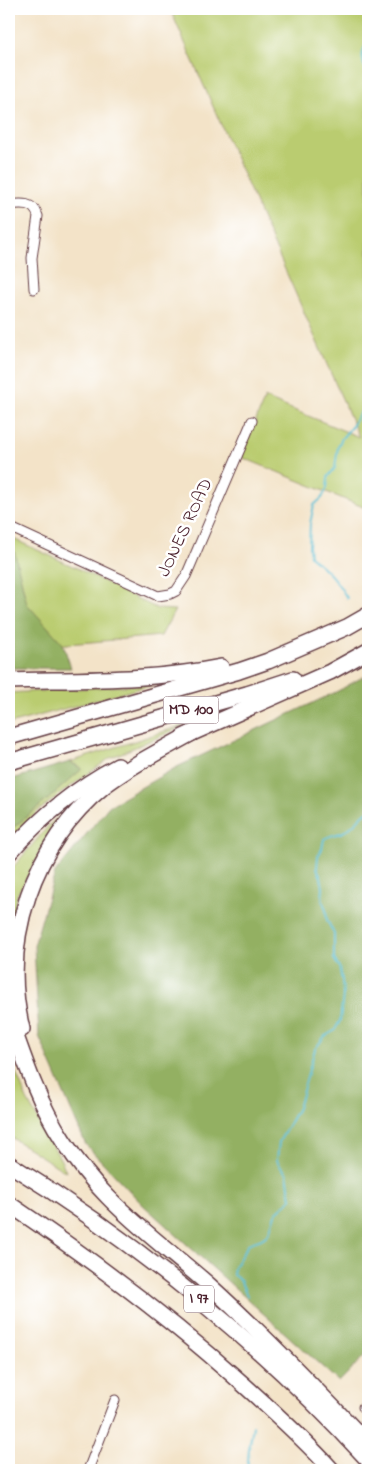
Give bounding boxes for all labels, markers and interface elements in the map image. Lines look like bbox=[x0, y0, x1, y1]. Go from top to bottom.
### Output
street label: JONES ROAD bbox=[152, 474, 220, 582]
road number: MD 100 bbox=[164, 696, 218, 724]
road number: I 97 bbox=[184, 1286, 214, 1312]

